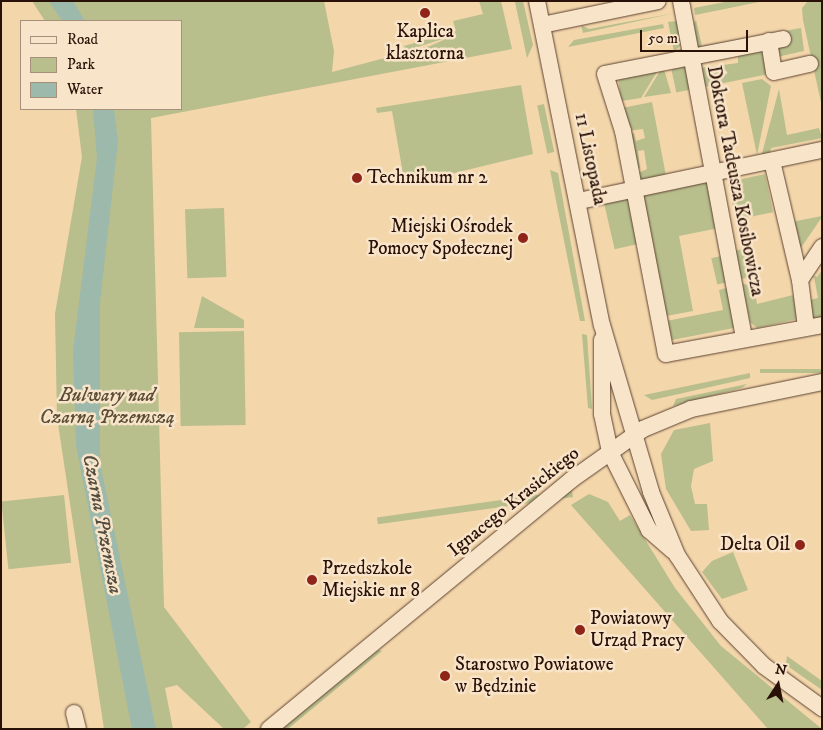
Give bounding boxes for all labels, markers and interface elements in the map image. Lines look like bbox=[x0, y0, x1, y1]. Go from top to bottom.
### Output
marker: Kaplica klasztorna bbox=[419, 7, 431, 19]
legend bbox=[20, 20, 182, 110]
scale bar bbox=[643, 20, 750, 52]
place label: Kaplica klasztorna bbox=[386, 21, 464, 65]
text: 50 m bbox=[648, 29, 678, 48]
text: Road bbox=[67, 30, 98, 49]
text: Park bbox=[67, 55, 95, 74]
street label: Doktora Tadeusza Kosibowicza bbox=[701, 64, 769, 298]
text: Water bbox=[67, 80, 103, 99]
street label: 11 Listopada bbox=[569, 111, 611, 207]
place label: Technikum nr 2 bbox=[367, 167, 488, 189]
marker: Technikum nr 2 bbox=[351, 172, 363, 184]
place label: Miejski Ośrodek Pomocy Społecznej bbox=[367, 216, 513, 260]
marker: Miejski Ośrodek Pomocy Społecznej bbox=[517, 232, 529, 244]
park label: Bulwary nad Czarną Przemszą bbox=[39, 385, 175, 429]
street label: Ignacego Krasickiego bbox=[444, 442, 584, 562]
water label: Czarna Przemsza bbox=[77, 452, 127, 596]
place label: Delta Oil bbox=[720, 534, 790, 556]
marker: Delta Oil bbox=[794, 539, 806, 551]
place label: Przedszkole Miejskie nr 8 bbox=[322, 558, 420, 602]
marker: Przedszkole Miejskie nr 8 bbox=[306, 574, 318, 586]
place label: Powiatowy Urząd Pracy bbox=[590, 608, 684, 652]
marker: Powiatowy Urząd Pracy bbox=[574, 624, 586, 636]
place label: Starostwo Powiatowe w Będzinie bbox=[455, 654, 614, 698]
north arrow bbox=[753, 660, 803, 710]
text: N bbox=[774, 660, 788, 680]
marker: Starostwo Powiatowe w Będzinie bbox=[439, 670, 451, 682]

